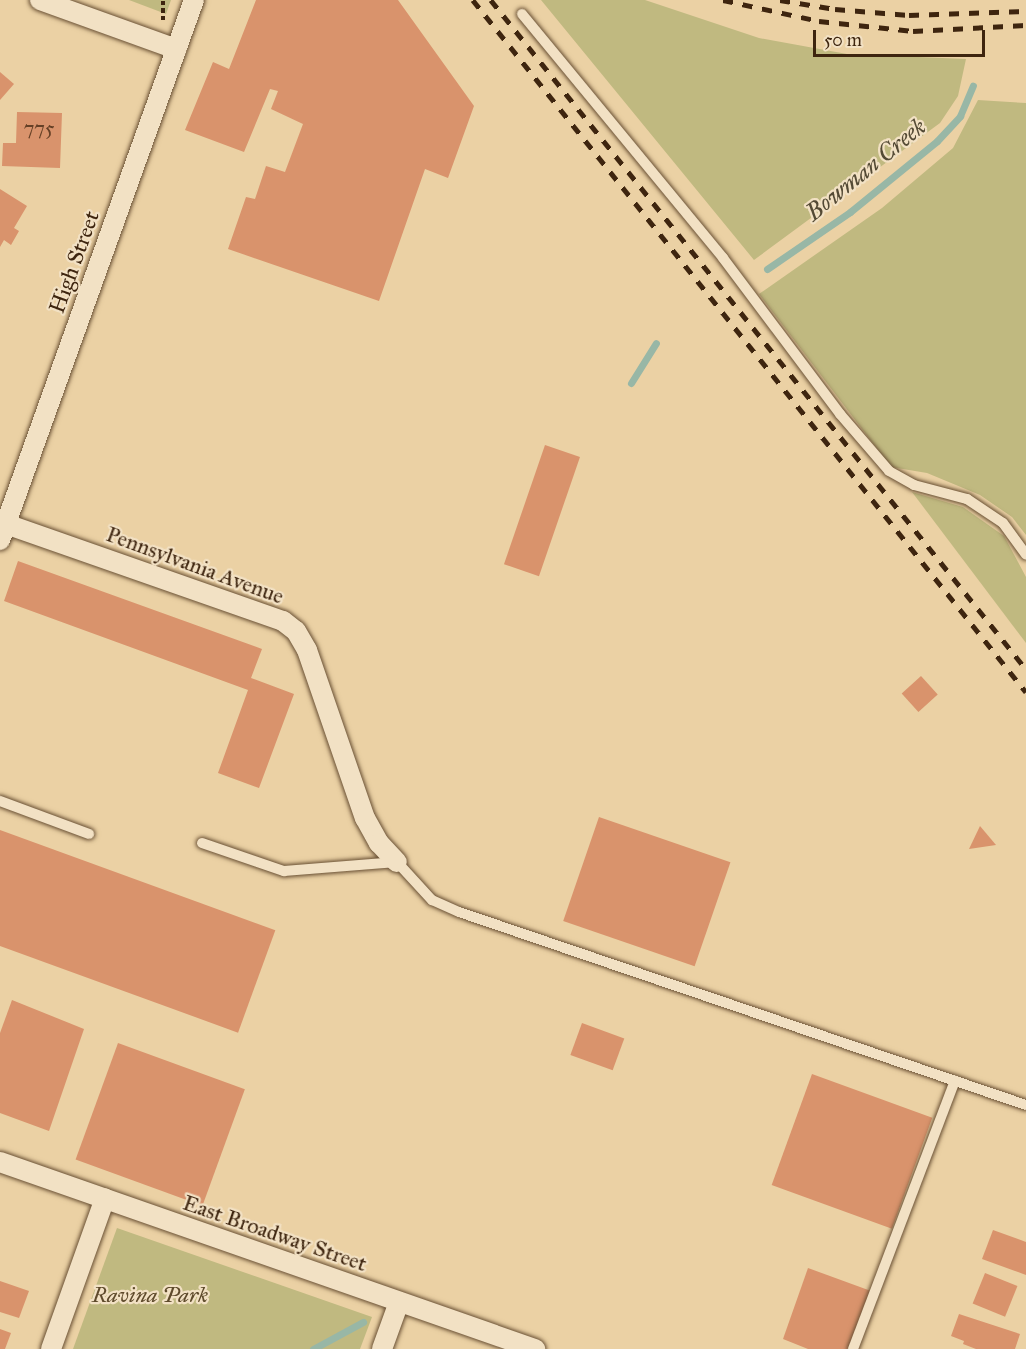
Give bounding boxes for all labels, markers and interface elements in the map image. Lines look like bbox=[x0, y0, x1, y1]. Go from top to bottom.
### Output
scale bar bbox=[816, 18, 988, 56]
text: 50 m bbox=[824, 29, 862, 51]
water label: Bowman Creek bbox=[800, 113, 932, 227]
house number: 775 bbox=[24, 116, 54, 140]
street label: High Street bbox=[43, 207, 105, 317]
street label: Pennsylvania Avenue bbox=[103, 521, 287, 609]
street label: East Broadway Street bbox=[180, 1189, 370, 1277]
park label: Ravina Park bbox=[92, 1282, 208, 1308]

